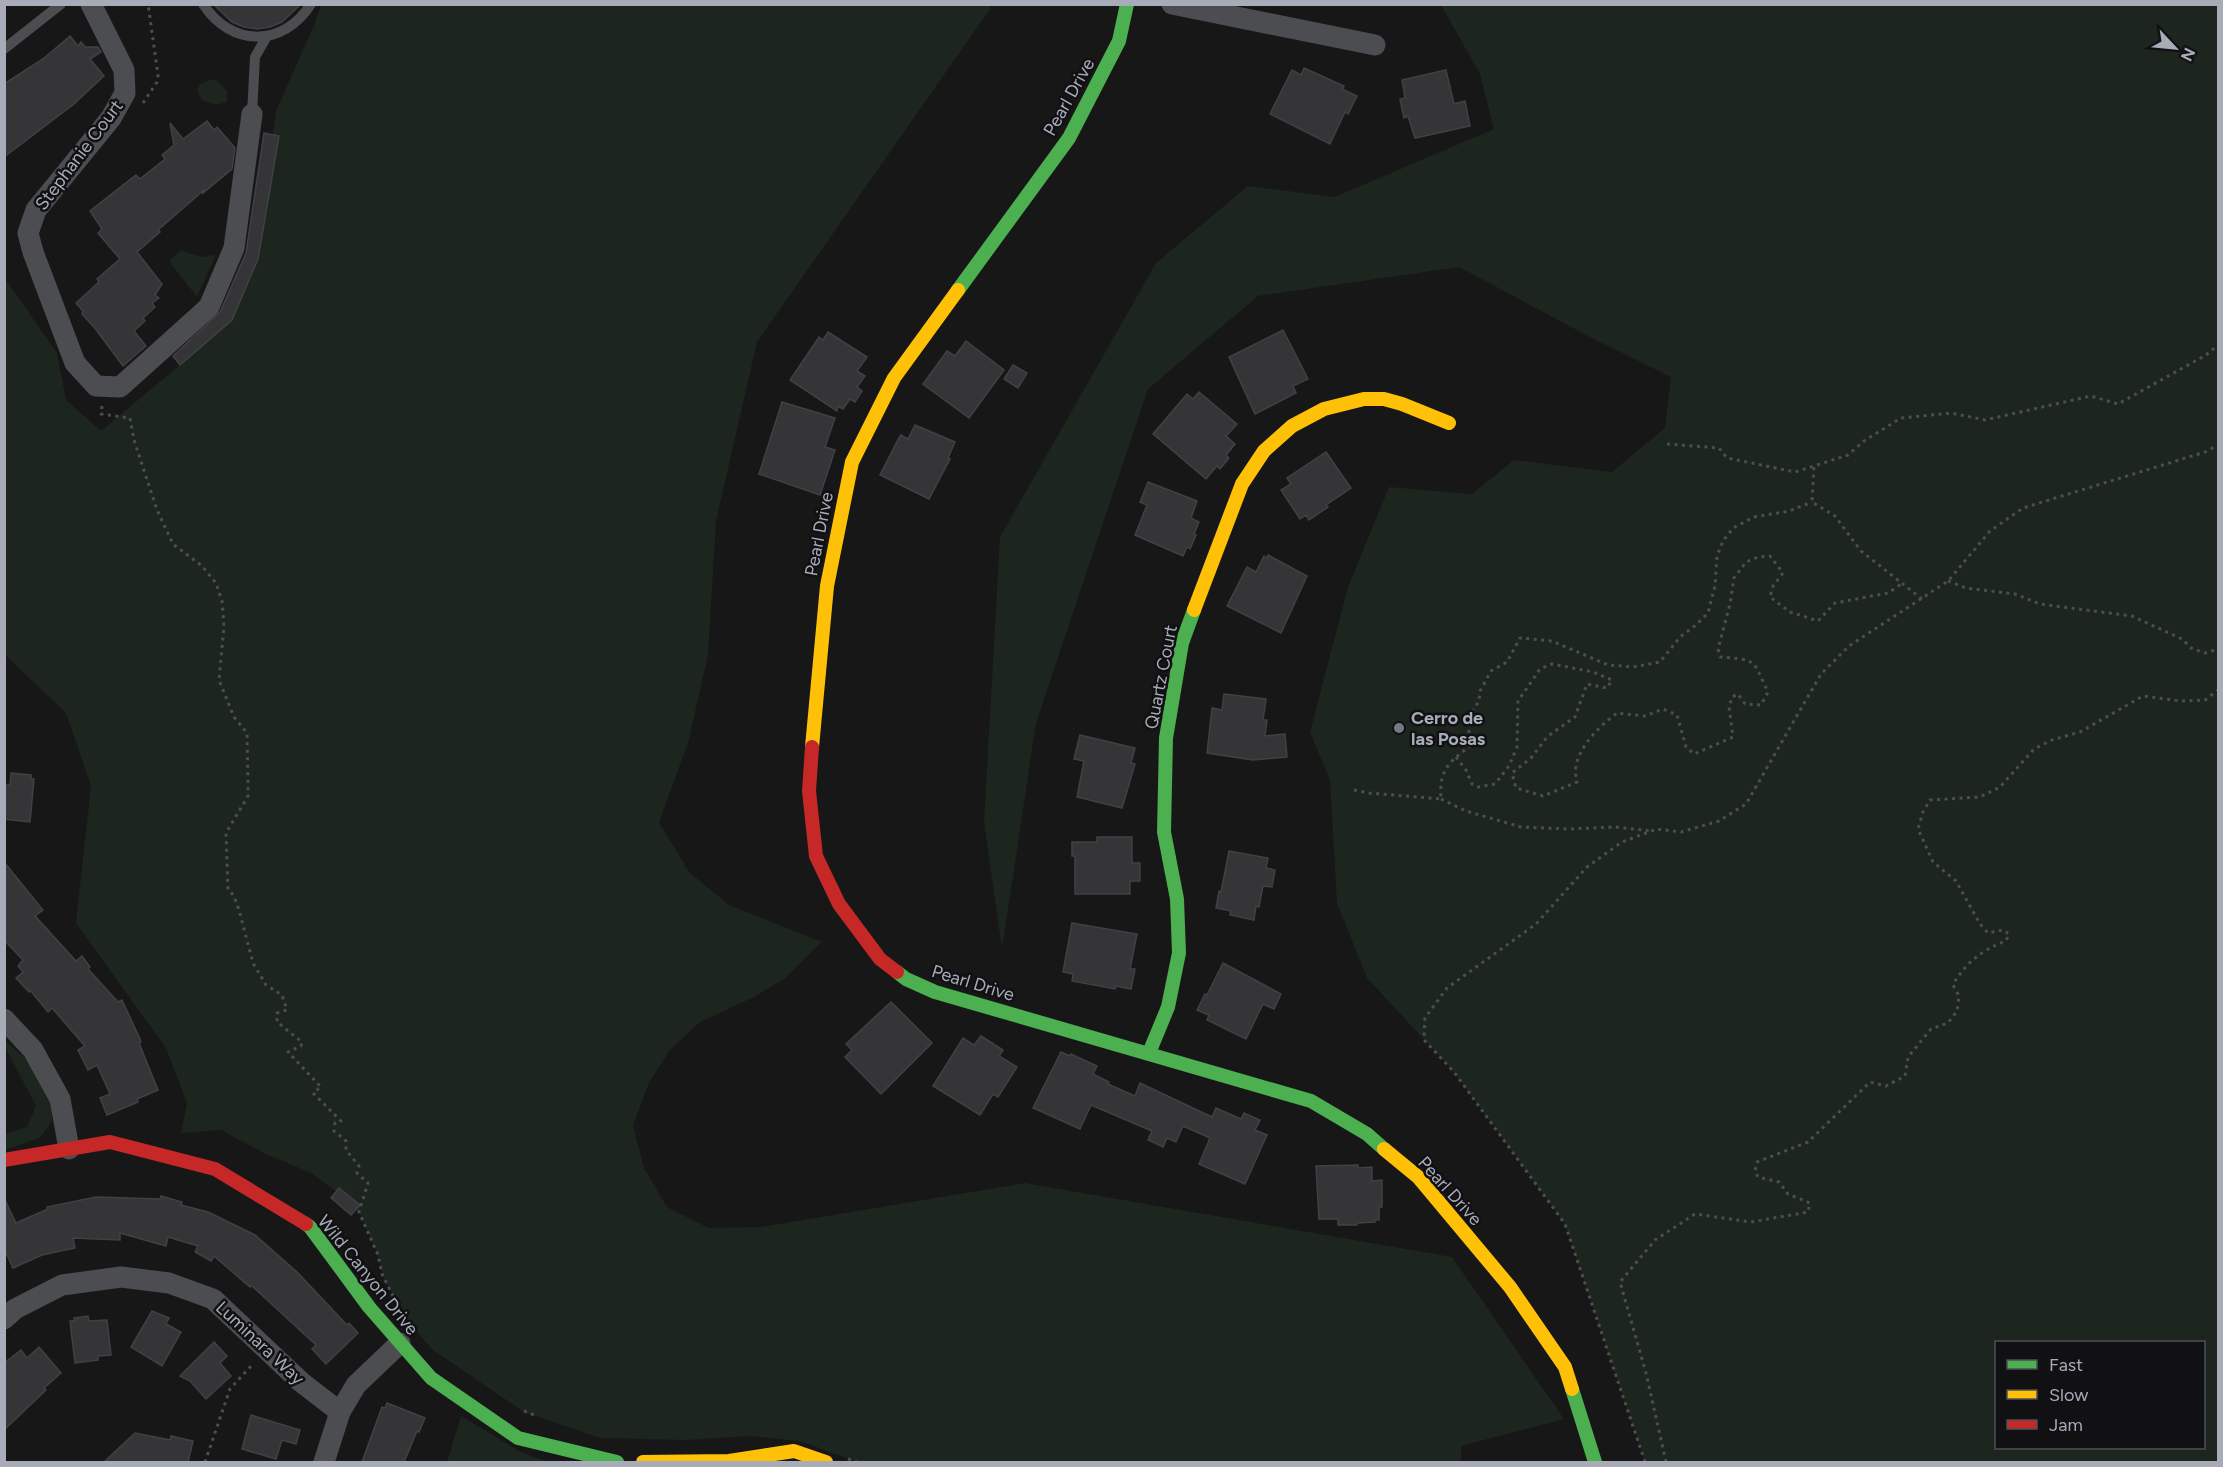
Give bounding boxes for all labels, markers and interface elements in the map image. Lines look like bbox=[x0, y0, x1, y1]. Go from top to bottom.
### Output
north arrow bbox=[2145, 18, 2205, 78]
text: N bbox=[2177, 45, 2199, 64]
street label: Pearl Drive bbox=[1039, 54, 1099, 140]
street label: Stephanie Court bbox=[30, 95, 128, 214]
street label: Pearl Drive bbox=[800, 490, 838, 578]
street label: Quartz Court bbox=[1140, 623, 1182, 731]
place label: Cerro de las Posas bbox=[1411, 707, 1486, 750]
marker: Cerro de las Posas bbox=[1392, 721, 1406, 735]
street label: Pearl Drive bbox=[929, 960, 1017, 1006]
street label: Pearl Drive bbox=[1413, 1152, 1487, 1230]
street label: Wild Canyon Drive bbox=[313, 1210, 423, 1340]
street label: Luminara Way bbox=[211, 1296, 309, 1390]
legend bbox=[1995, 1341, 2205, 1449]
text: Fast bbox=[2049, 1354, 2083, 1376]
text: Slow bbox=[2049, 1384, 2088, 1406]
text: Jam bbox=[2049, 1414, 2083, 1436]

